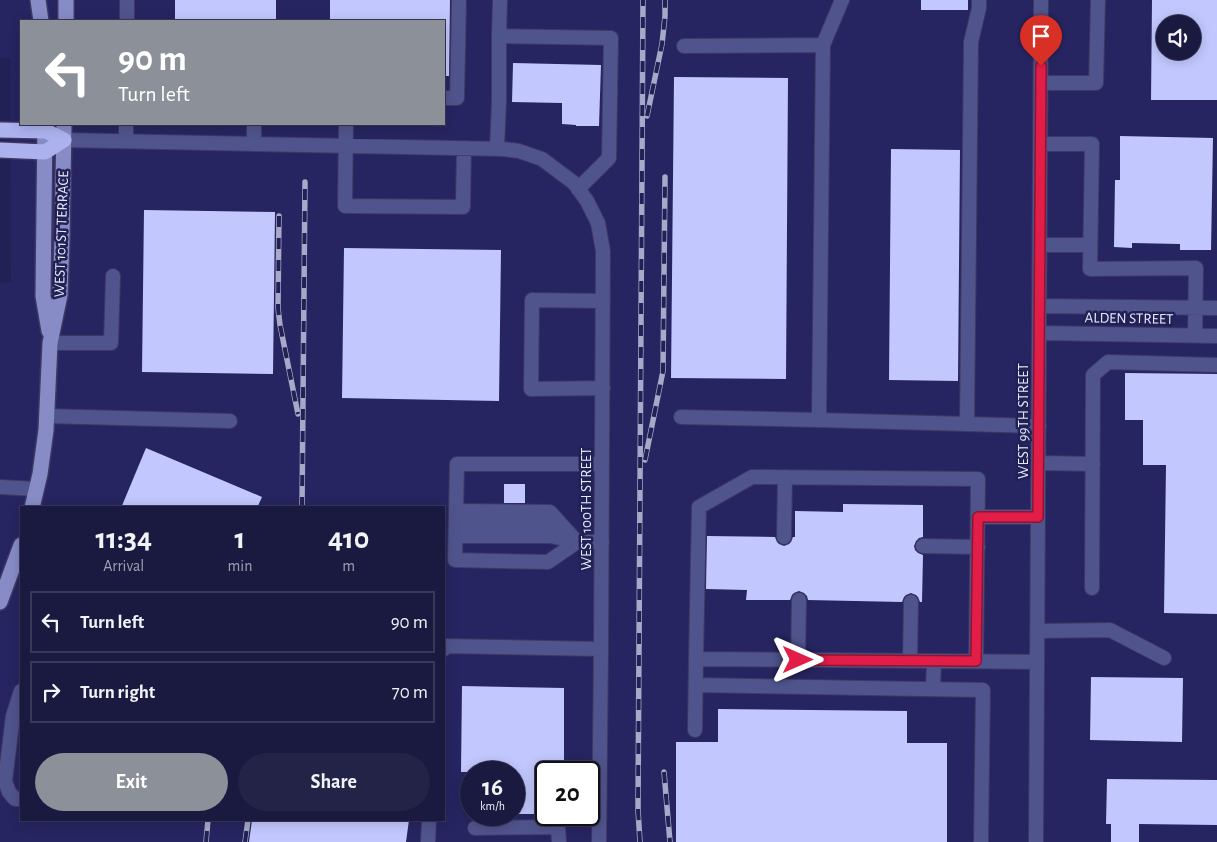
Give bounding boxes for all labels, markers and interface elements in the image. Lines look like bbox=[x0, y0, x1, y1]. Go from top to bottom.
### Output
pin bbox=[1020, 15, 1062, 66]
map controls bbox=[1156, 15, 1201, 60]
button: sound bbox=[1156, 15, 1201, 60]
icon: arrive bbox=[1027, 22, 1055, 50]
icon: left bbox=[35, 40, 100, 105]
text: 90 m bbox=[118, 42, 187, 77]
text: Turn left bbox=[118, 83, 190, 105]
street label: WEST 101ST TERRACE bbox=[52, 170, 71, 298]
street label: ALDEN STREET bbox=[1084, 310, 1174, 327]
street label: WEST 99TH STREET bbox=[1016, 362, 1031, 479]
street label: WEST 100TH STREET bbox=[579, 447, 594, 570]
text: 11:34 bbox=[96, 524, 152, 554]
text: 1 bbox=[235, 524, 245, 554]
text: 410 bbox=[328, 524, 369, 554]
text: Arrival bbox=[103, 558, 144, 574]
text: min bbox=[228, 558, 252, 574]
text: m bbox=[342, 558, 355, 574]
icon: left bbox=[37, 608, 65, 636]
text: Turn left bbox=[80, 613, 144, 632]
text: 90 m bbox=[391, 613, 428, 632]
position arrow bbox=[771, 633, 823, 685]
icon: right bbox=[37, 678, 65, 706]
text: Turn right bbox=[80, 683, 155, 702]
text: 70 m bbox=[392, 683, 428, 702]
button: Exit bbox=[35, 753, 228, 811]
button: Share bbox=[238, 753, 430, 811]
speed limit sign: 20 bbox=[535, 761, 600, 826]
text: 16 bbox=[482, 775, 503, 800]
text: km/h bbox=[480, 800, 505, 812]

